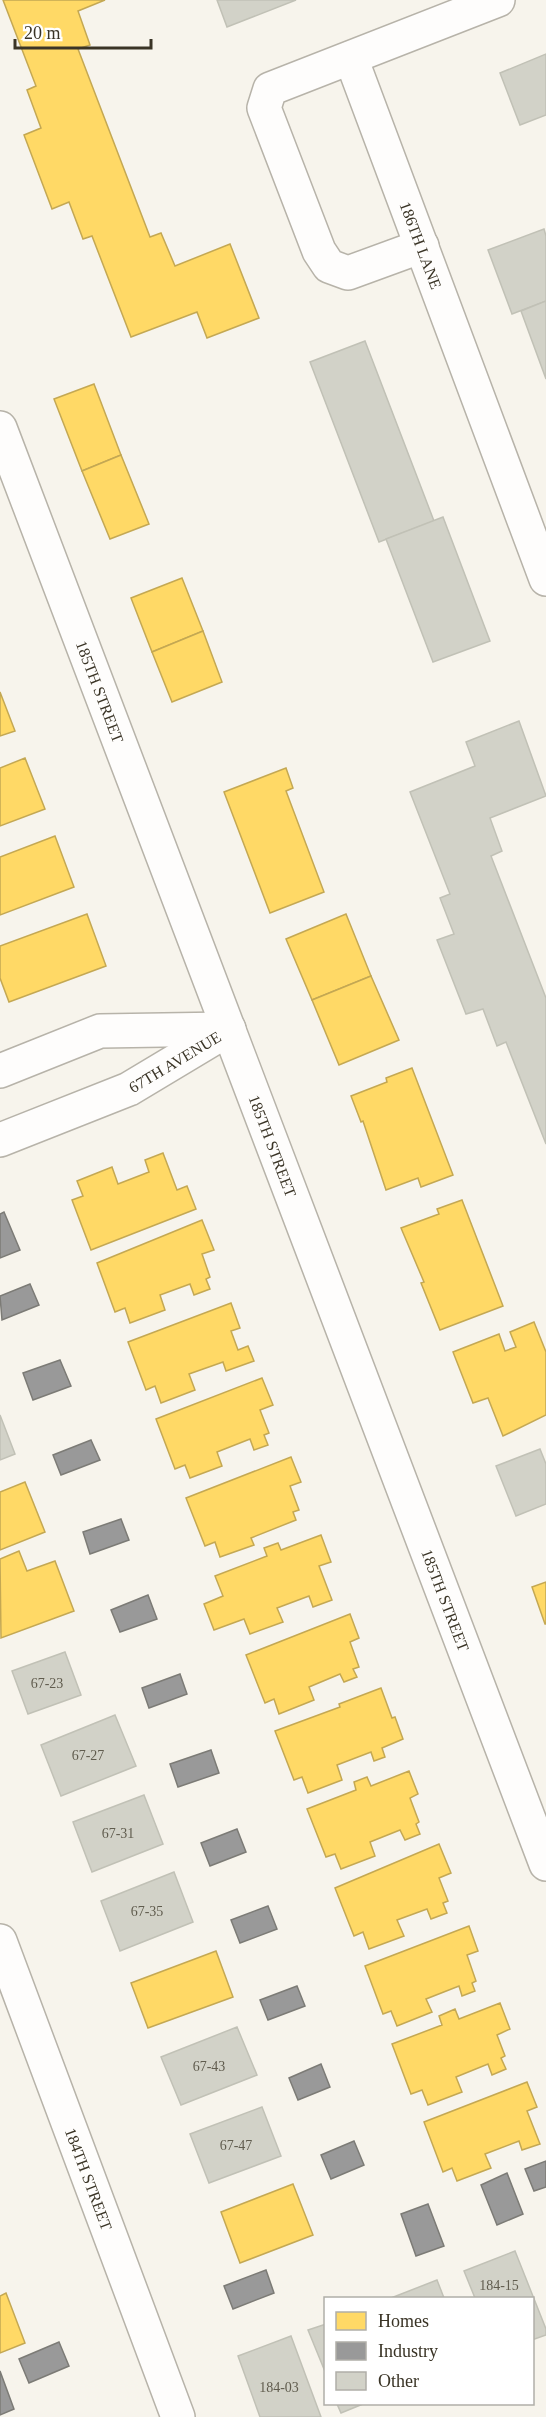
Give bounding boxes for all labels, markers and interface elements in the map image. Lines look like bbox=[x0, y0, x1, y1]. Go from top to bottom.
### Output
scale bar bbox=[15, 12, 152, 50]
text: 20 m bbox=[24, 23, 61, 43]
street label: 186TH LANE bbox=[397, 199, 445, 292]
street label: 185TH STREET bbox=[73, 638, 127, 745]
street label: 67TH AVENUE bbox=[126, 1028, 224, 1096]
street label: 185TH STREET bbox=[245, 1093, 300, 1200]
street label: 185TH STREET bbox=[418, 1547, 472, 1654]
house number: 67-23 bbox=[31, 1676, 63, 1691]
house number: 67-27 bbox=[72, 1748, 104, 1763]
house number: 67-31 bbox=[102, 1826, 134, 1841]
house number: 67-35 bbox=[131, 1904, 163, 1919]
house number: 67-43 bbox=[193, 2059, 225, 2074]
street label: 184TH STREET bbox=[62, 2126, 115, 2233]
house number: 67-47 bbox=[220, 2138, 252, 2153]
house number: 184-15 bbox=[479, 2278, 519, 2293]
legend bbox=[324, 2297, 534, 2405]
text: Homes bbox=[378, 2311, 429, 2331]
text: Industry bbox=[378, 2341, 438, 2361]
text: Other bbox=[378, 2371, 419, 2391]
house number: 184-03 bbox=[259, 2380, 299, 2395]

